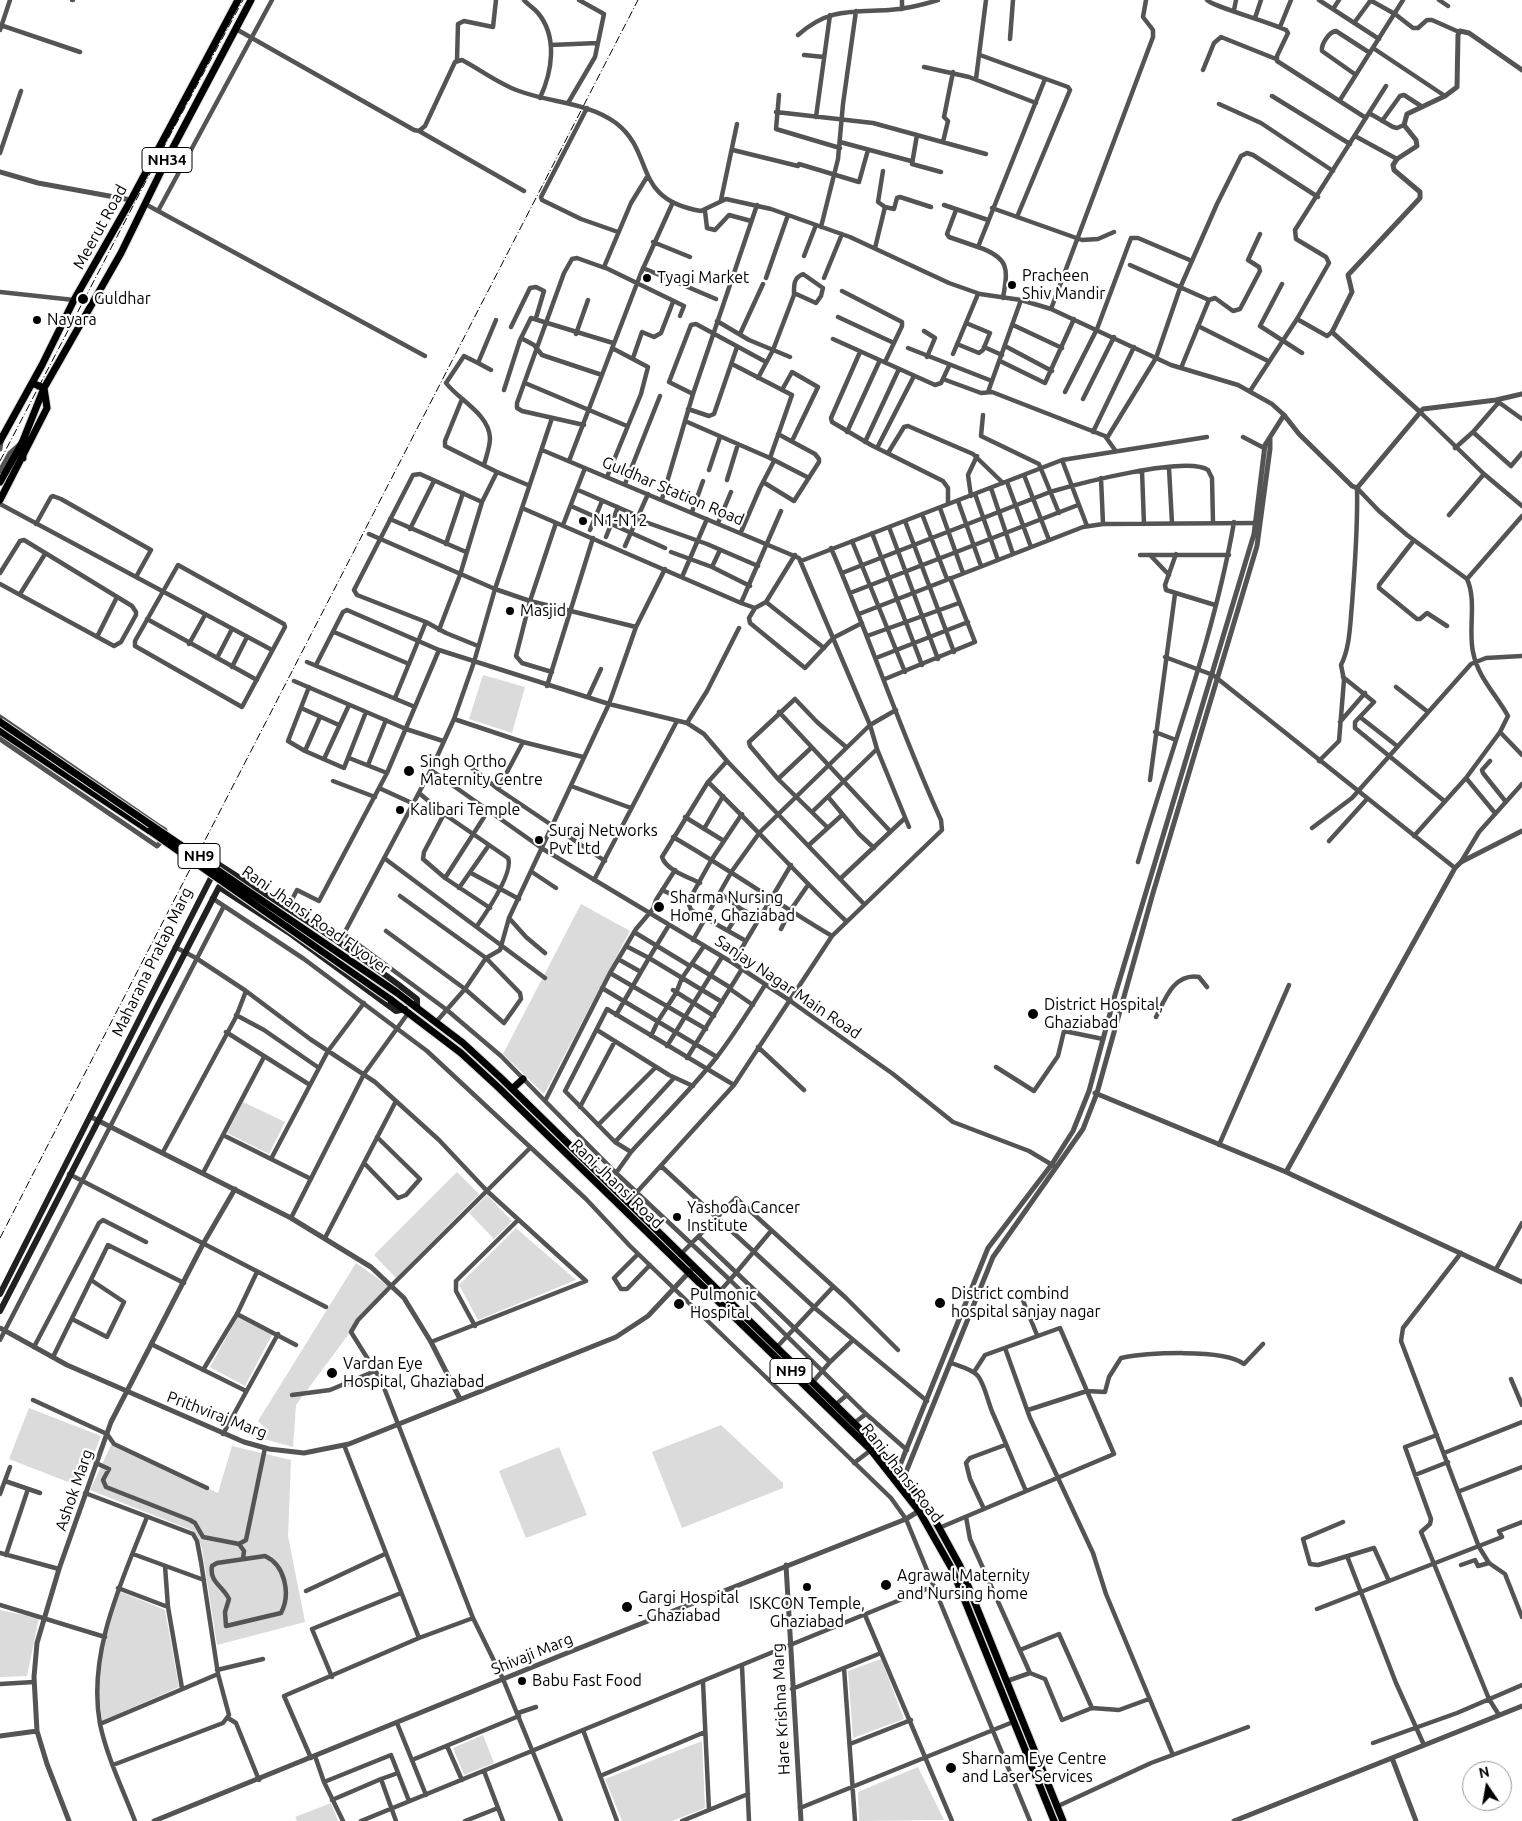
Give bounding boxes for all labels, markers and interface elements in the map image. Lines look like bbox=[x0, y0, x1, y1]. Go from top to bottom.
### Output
road number: NH34 bbox=[142, 148, 192, 172]
street label: Meerut Road bbox=[69, 181, 131, 273]
place label: Pracheen Shiv Mandir bbox=[1022, 266, 1105, 304]
place label: Tyagi Market bbox=[657, 268, 749, 288]
marker: Tyagi Market bbox=[641, 272, 653, 284]
marker: Pracheen Shiv Mandir bbox=[1006, 279, 1018, 291]
place label: Guldhar bbox=[94, 289, 151, 309]
marker: Guldhar bbox=[76, 292, 90, 306]
place label: Nayara bbox=[47, 310, 97, 330]
marker: Nayara bbox=[31, 314, 43, 326]
street label: Guldhar Station Road bbox=[599, 452, 747, 530]
place label: N1-N12 bbox=[593, 511, 648, 531]
marker: N1-N12 bbox=[577, 515, 589, 527]
place label: Masjid bbox=[520, 601, 566, 621]
marker: Masjid bbox=[504, 605, 516, 617]
place label: Singh Ortho Maternity Centre bbox=[420, 752, 543, 790]
marker: Singh Ortho Maternity Centre bbox=[402, 764, 416, 778]
place label: Kalibari Temple bbox=[410, 800, 520, 820]
marker: Kalibari Temple bbox=[394, 804, 406, 816]
place label: Suraj Networks Pvt Ltd bbox=[549, 821, 658, 859]
marker: Suraj Networks Pvt Ltd bbox=[533, 834, 545, 846]
road number: NH9 bbox=[178, 844, 220, 868]
street label: Rani Jhansi Road Flyover bbox=[238, 862, 394, 978]
street label: Maharana Pratap Marg bbox=[108, 884, 196, 1040]
place label: Sharma Nursing Home, Ghaziabad bbox=[670, 888, 795, 926]
marker: Sharma Nursing Home, Ghaziabad bbox=[652, 900, 666, 914]
street label: Sanjay Nagar Main Road bbox=[711, 931, 865, 1043]
place label: District Hospital, Ghaziabad bbox=[1044, 995, 1163, 1033]
marker: District Hospital, Ghaziabad bbox=[1026, 1007, 1040, 1021]
street label: Rani Jhansi Road bbox=[567, 1135, 667, 1233]
place label: Yashoda Cancer Institute bbox=[687, 1198, 800, 1236]
marker: Yashoda Cancer Institute bbox=[671, 1211, 683, 1223]
place label: District combind hospital sanjay nagar bbox=[951, 1284, 1101, 1322]
place label: Pulmonic Hospital bbox=[690, 1285, 757, 1323]
marker: District combind hospital sanjay nagar bbox=[933, 1296, 947, 1310]
marker: Pulmonic Hospital bbox=[672, 1297, 686, 1311]
place label: Vardan Eye Hospital, Ghaziabad bbox=[343, 1354, 484, 1392]
road number: NH9 bbox=[770, 1358, 812, 1384]
marker: Vardan Eye Hospital, Ghaziabad bbox=[325, 1366, 339, 1380]
street label: Prithviraj Marg bbox=[164, 1387, 270, 1443]
street label: Rani Jhansi Road bbox=[857, 1420, 947, 1526]
street label: Ashok Marg bbox=[51, 1447, 97, 1533]
place label: Agrawal Maternity and Nursing home bbox=[897, 1566, 1030, 1604]
marker: Agrawal Maternity and Nursing home bbox=[879, 1578, 893, 1592]
marker: ISKCON Temple, Ghaziabad bbox=[801, 1581, 813, 1593]
place label: Gargi Hospital - Ghaziabad bbox=[638, 1588, 739, 1626]
place label: ISKCON Temple, Ghaziabad bbox=[749, 1594, 865, 1632]
marker: Gargi Hospital - Ghaziabad bbox=[620, 1600, 634, 1614]
street label: Shivaji Marg bbox=[488, 1629, 576, 1679]
street label: Hare Krishna Marg bbox=[768, 1643, 794, 1775]
place label: Babu Fast Food bbox=[532, 1671, 642, 1691]
marker: Babu Fast Food bbox=[516, 1675, 528, 1687]
place label: Sharnam Eye Centre and Laser Services bbox=[962, 1749, 1107, 1787]
marker: Sharnam Eye Centre and Laser Services bbox=[944, 1761, 958, 1775]
north arrow bbox=[1462, 1761, 1512, 1811]
text: N bbox=[1477, 1763, 1491, 1781]

